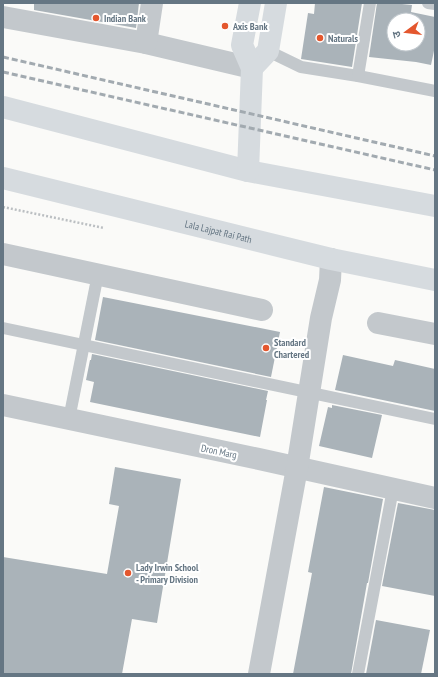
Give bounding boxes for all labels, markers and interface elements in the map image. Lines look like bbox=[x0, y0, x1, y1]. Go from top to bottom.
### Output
place label: Indian Bank bbox=[104, 12, 147, 25]
north arrow bbox=[386, 12, 426, 52]
marker: Indian Bank bbox=[91, 13, 101, 23]
place label: Axis Bank bbox=[232, 20, 268, 33]
marker: Axis Bank bbox=[220, 21, 230, 31]
text: उ bbox=[389, 29, 404, 40]
place label: Naturals bbox=[328, 32, 358, 45]
marker: Naturals bbox=[315, 33, 325, 43]
street label: Lala Lajpat Rai Path bbox=[184, 217, 253, 246]
place label: Standard Chartered bbox=[274, 336, 310, 361]
marker: Standard Chartered bbox=[261, 343, 271, 353]
street label: Dron Marg bbox=[200, 441, 238, 462]
place label: Lady Irwin School - Primary Division bbox=[136, 561, 199, 586]
marker: Lady Irwin School - Primary Division bbox=[123, 568, 133, 578]

